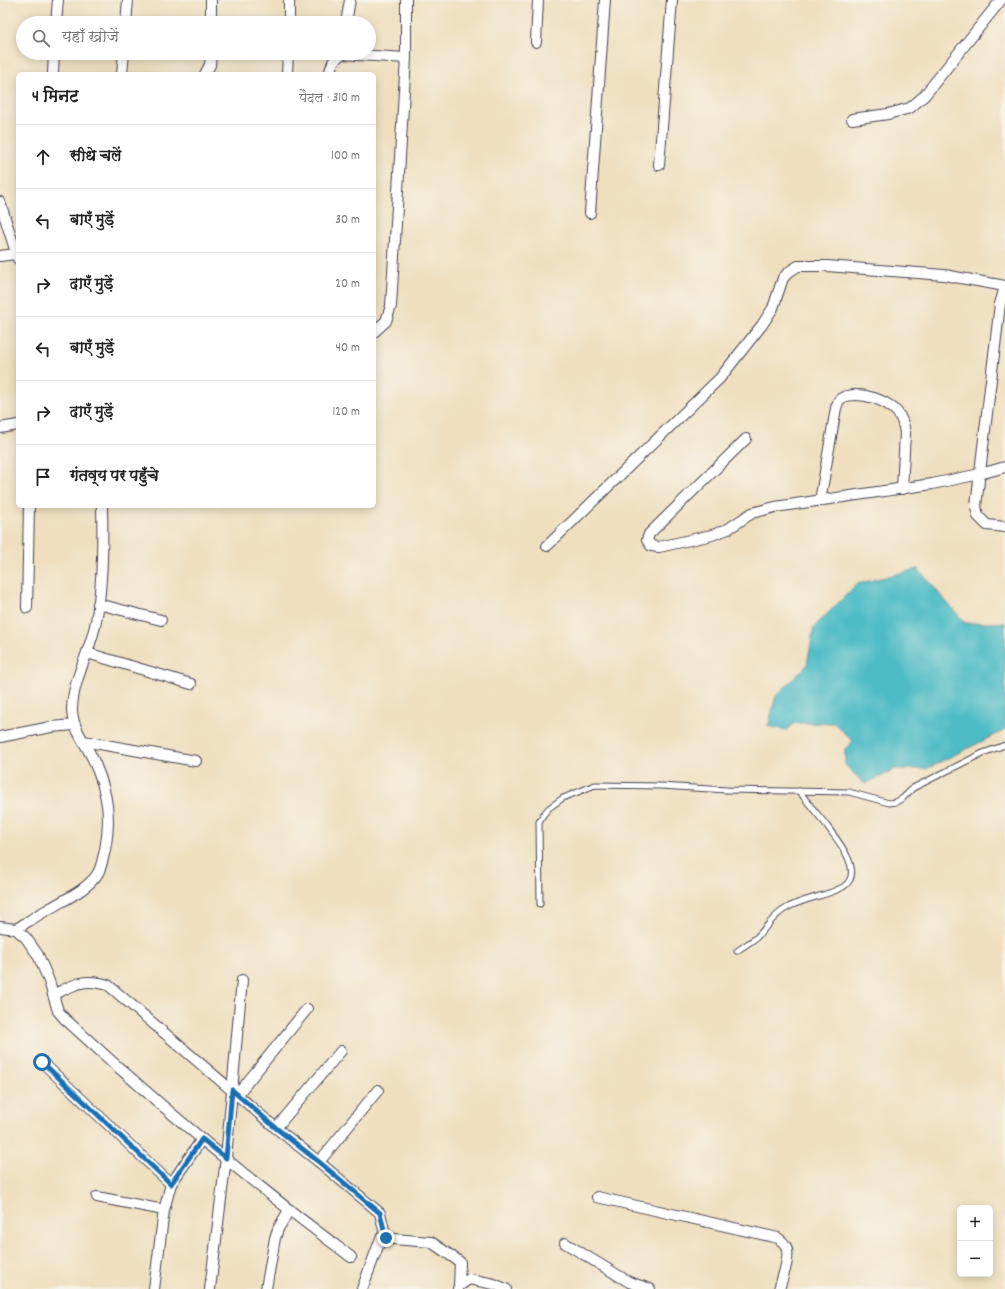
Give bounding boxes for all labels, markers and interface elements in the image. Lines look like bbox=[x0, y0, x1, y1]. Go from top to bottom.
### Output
search box bbox=[16, 16, 376, 60]
icon: search bbox=[30, 27, 52, 49]
text: यहाँ खोजें bbox=[62, 27, 119, 49]
text: 4 मिनट bbox=[32, 86, 79, 110]
text: पैदल · 310 m bbox=[299, 89, 360, 108]
icon: ahead bbox=[32, 146, 54, 168]
text: सीधे चलें bbox=[70, 146, 121, 168]
text: 100 m bbox=[331, 147, 360, 166]
icon: left bbox=[32, 210, 54, 232]
text: बाएँ मुड़ें bbox=[70, 210, 114, 232]
text: 30 m bbox=[335, 211, 360, 230]
icon: right bbox=[32, 274, 54, 296]
text: दाएँ मुड़ें bbox=[70, 274, 113, 296]
text: 20 m bbox=[335, 275, 360, 294]
icon: left bbox=[32, 338, 54, 360]
text: बाएँ मुड़ें bbox=[70, 338, 114, 360]
text: 40 m bbox=[336, 339, 360, 358]
icon: right bbox=[32, 402, 54, 424]
text: दाएँ मुड़ें bbox=[70, 402, 113, 424]
text: 120 m bbox=[332, 403, 360, 422]
icon: arrive bbox=[32, 466, 54, 488]
text: गंतव्य पर पहुँचे bbox=[70, 466, 159, 488]
route start bbox=[33, 1053, 51, 1071]
map controls bbox=[957, 1205, 993, 1277]
button: + bbox=[957, 1205, 993, 1241]
route end bbox=[377, 1229, 395, 1247]
button: − bbox=[957, 1241, 993, 1277]

